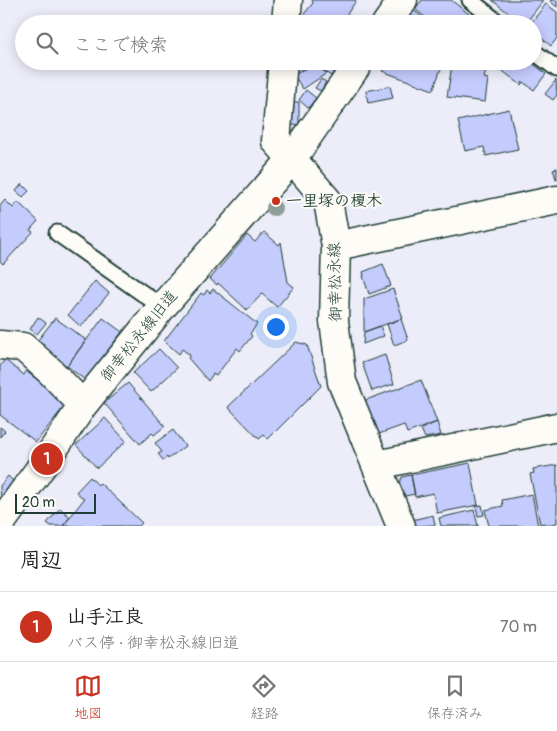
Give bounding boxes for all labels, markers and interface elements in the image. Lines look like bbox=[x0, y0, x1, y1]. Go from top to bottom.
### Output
search box bbox=[15, 15, 542, 70]
icon: search bbox=[33, 29, 61, 57]
text: ここで検索 bbox=[73, 33, 168, 57]
place label: 一里塚の榎木 bbox=[286, 191, 382, 211]
marker: 一里塚の榎木 bbox=[270, 195, 282, 207]
street label: 御幸松永線 bbox=[324, 242, 346, 322]
street label: 御幸松永線旧道 bbox=[96, 286, 182, 386]
your location bbox=[263, 314, 289, 340]
pin: 1 bbox=[31, 440, 63, 478]
scale bar bbox=[15, 491, 96, 514]
text: 20 m bbox=[22, 494, 55, 511]
text: 周辺 bbox=[20, 547, 62, 574]
text: 山手江良 bbox=[67, 605, 143, 629]
text: 1 bbox=[33, 617, 39, 637]
text: 70 m bbox=[500, 617, 537, 637]
text: バス停 · 御幸松永線旧道 bbox=[67, 633, 239, 653]
tab: 地図 bbox=[74, 672, 102, 722]
tab: 経路 bbox=[250, 672, 278, 722]
tab: 保存済み bbox=[427, 672, 483, 722]

